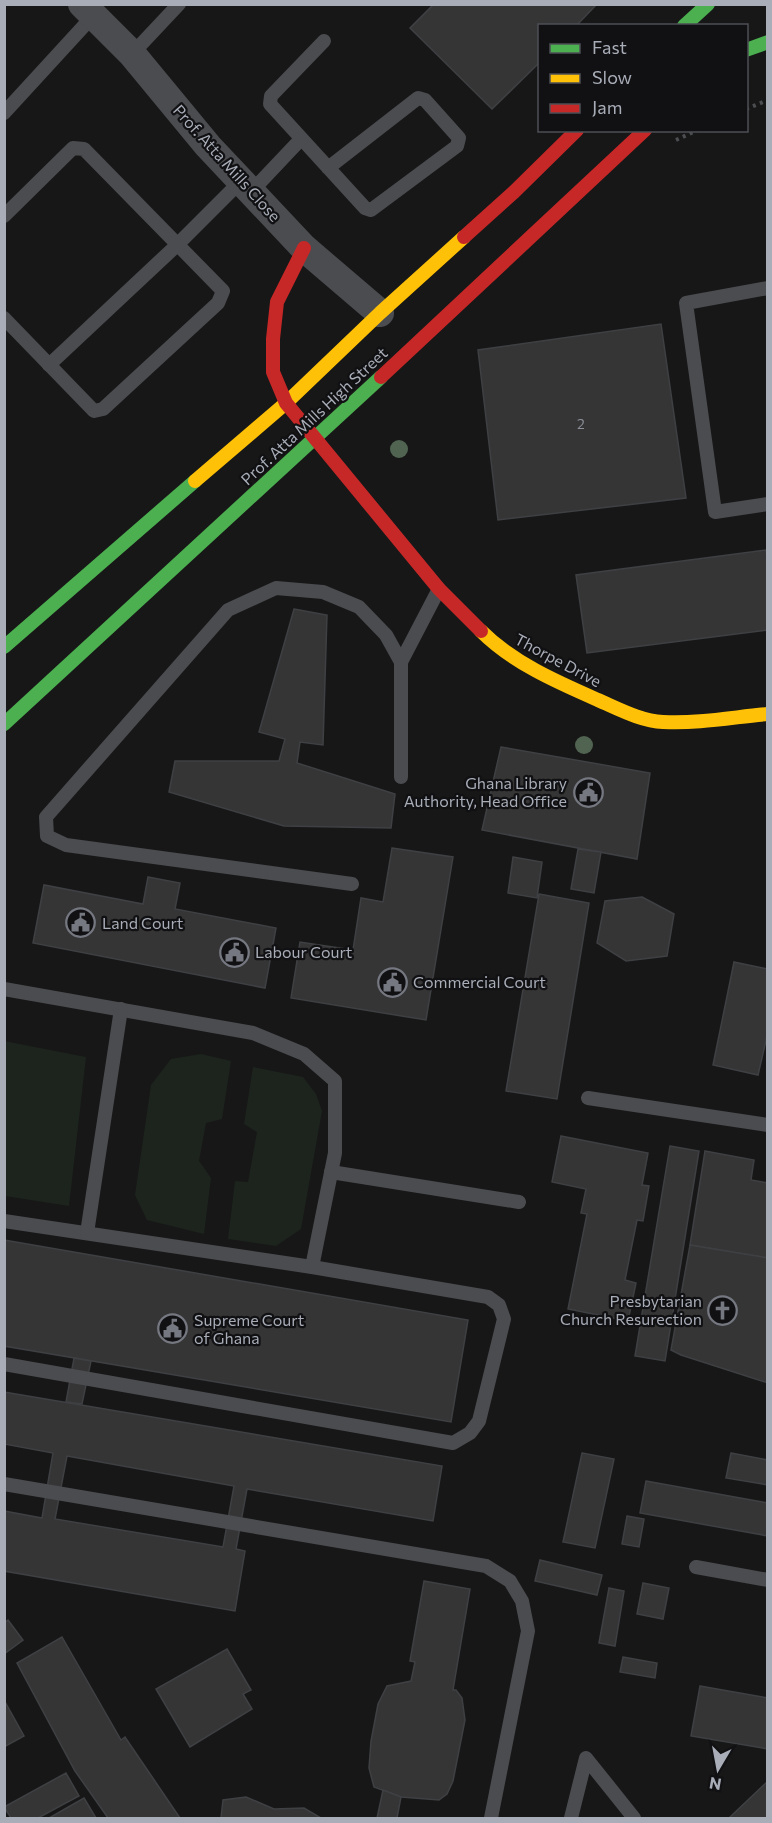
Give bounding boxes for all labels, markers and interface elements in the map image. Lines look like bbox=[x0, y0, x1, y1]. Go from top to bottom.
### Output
legend bbox=[538, 24, 748, 132]
text: Fast bbox=[592, 36, 627, 58]
text: Slow bbox=[592, 66, 632, 88]
text: Jam bbox=[592, 96, 622, 118]
street label: Prof. Atta Mills Close bbox=[170, 100, 285, 225]
street label: Prof. Atta Mills High Street bbox=[237, 343, 391, 488]
house number: 2 bbox=[577, 415, 585, 432]
street label: Thorpe Drive bbox=[512, 629, 605, 690]
place label: Ghana Library Authority, Head Office bbox=[404, 773, 567, 810]
public building icon: Ghana Library Authority, Head Office bbox=[572, 776, 604, 808]
public building icon: Land Court bbox=[65, 907, 97, 939]
place label: Land Court bbox=[102, 913, 184, 932]
public building icon: Labour Court bbox=[218, 936, 250, 968]
place label: Labour Court bbox=[255, 942, 353, 961]
public building icon: Commercial Court bbox=[376, 966, 408, 998]
place label: Commercial Court bbox=[413, 972, 546, 991]
place label: Presbytarian Church Resurection bbox=[560, 1291, 702, 1328]
church icon: Presbytarian Church Resurection bbox=[707, 1294, 739, 1326]
place label: Supreme Court of Ghana bbox=[194, 1310, 305, 1347]
public building icon: Supreme Court of Ghana bbox=[157, 1313, 189, 1345]
north arrow bbox=[688, 1739, 748, 1799]
text: N bbox=[708, 1774, 723, 1795]

